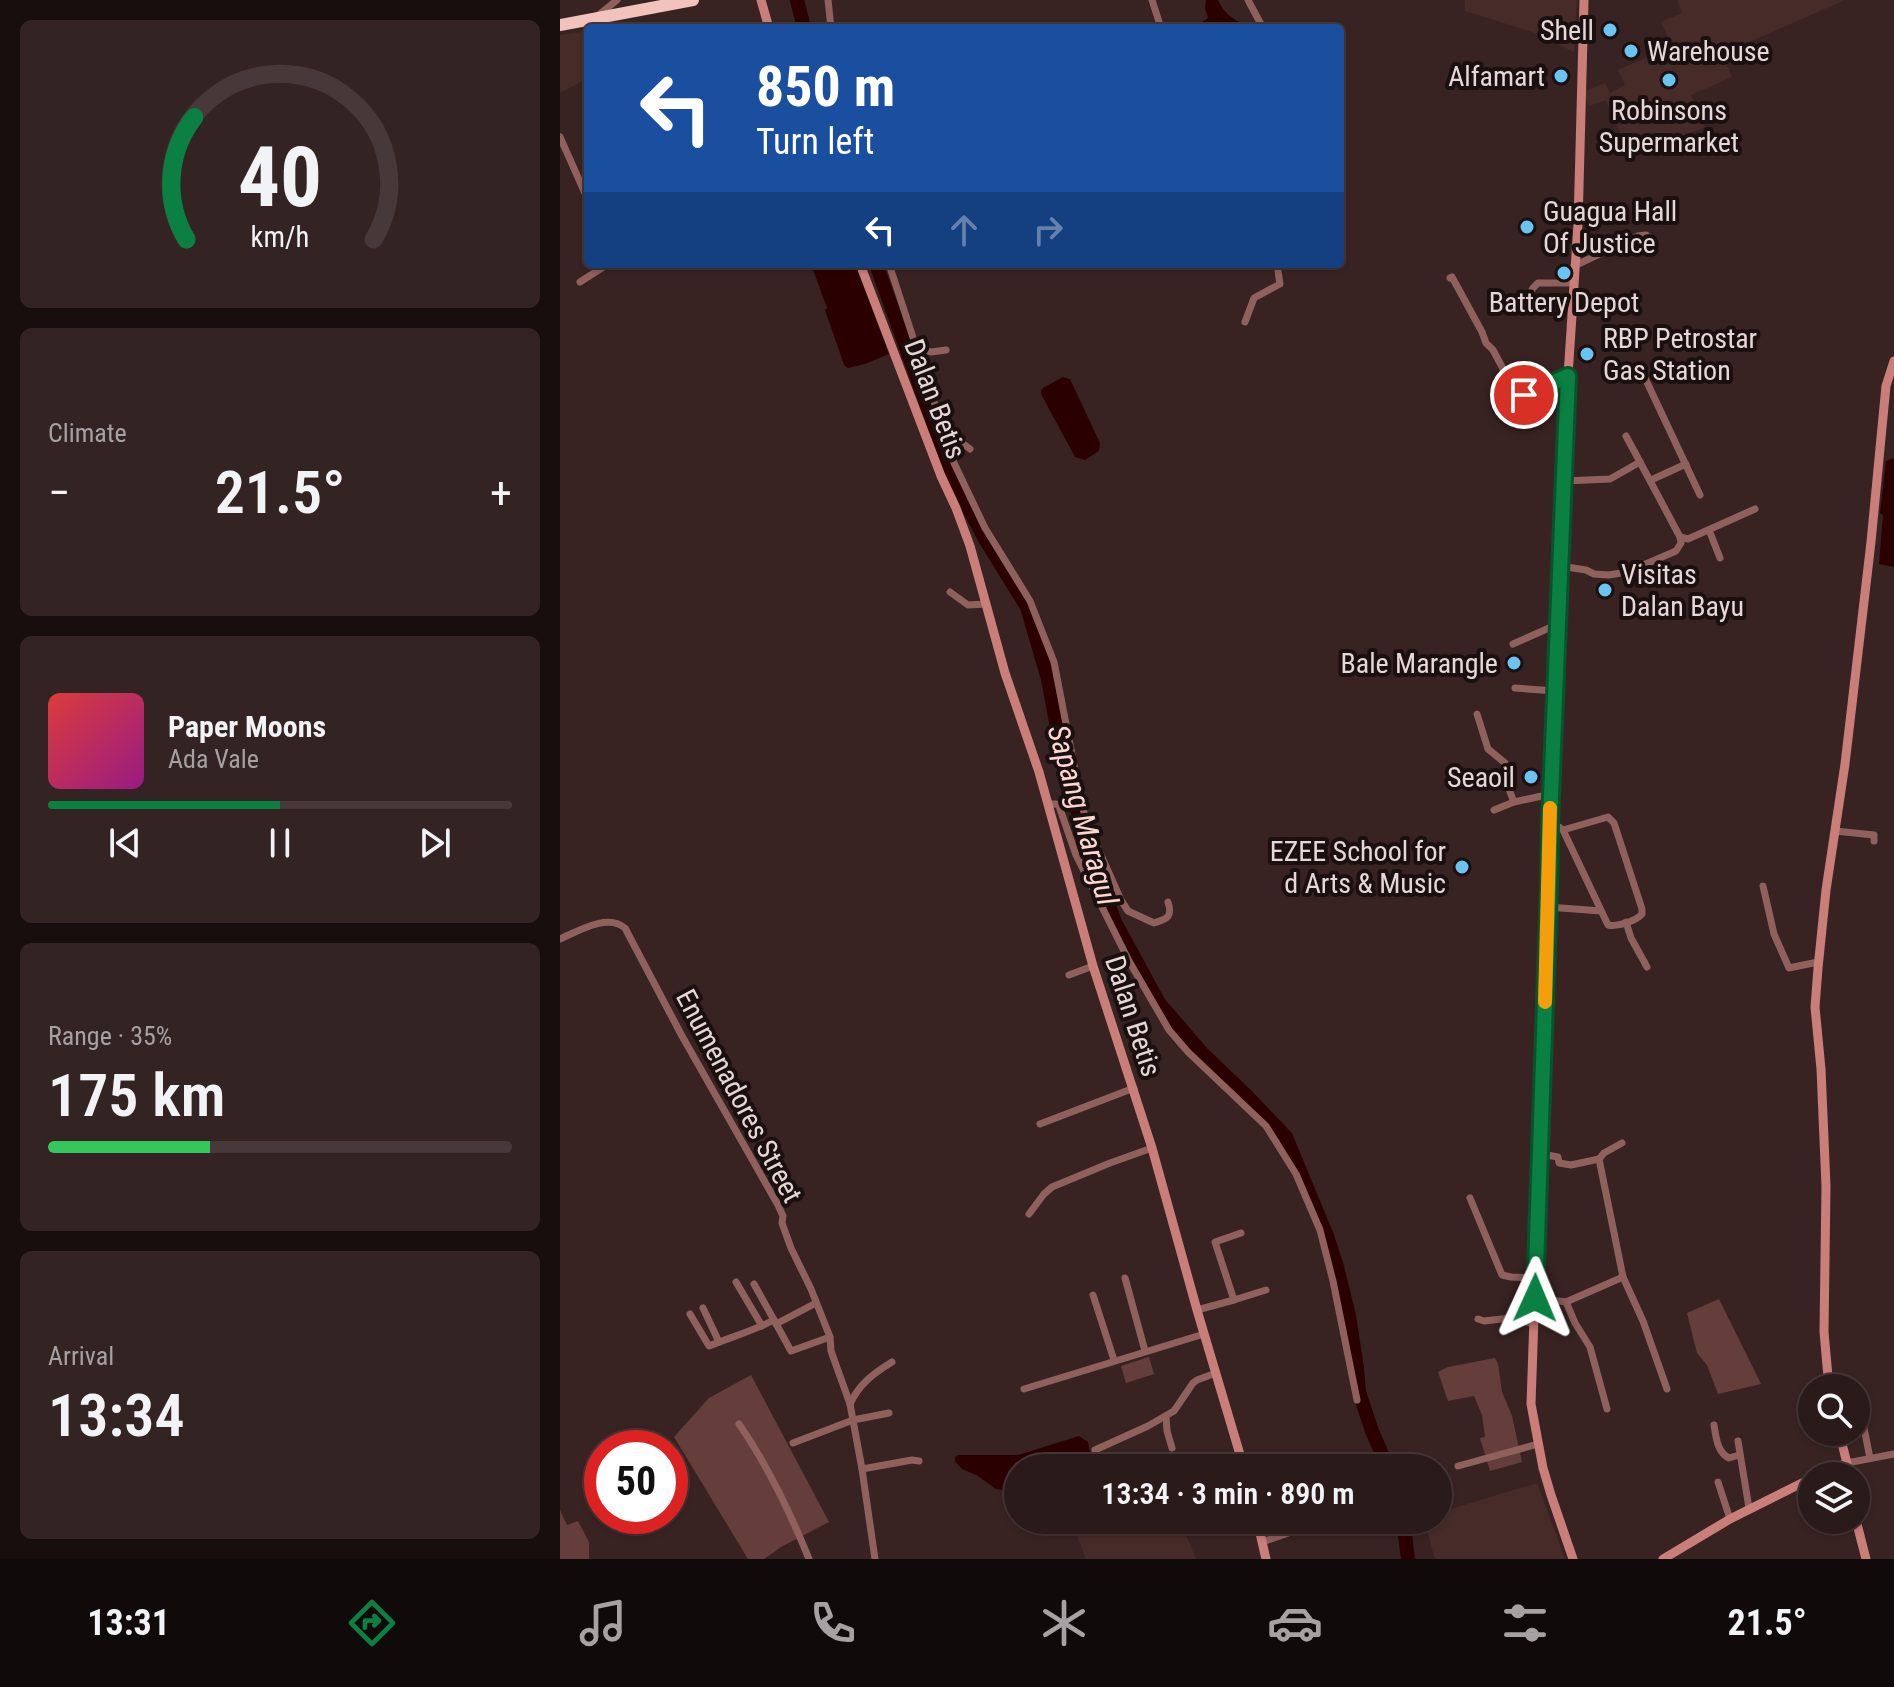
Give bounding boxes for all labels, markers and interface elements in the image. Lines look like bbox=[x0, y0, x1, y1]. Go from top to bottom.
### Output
place label: Shell bbox=[1540, 14, 1594, 47]
marker: Shell bbox=[1601, 21, 1619, 39]
place label: Warehouse bbox=[1647, 35, 1770, 68]
marker: Warehouse bbox=[1622, 42, 1640, 60]
text: 850 m bbox=[756, 54, 895, 120]
icon: left bbox=[624, 56, 728, 160]
place label: Alfamart bbox=[1448, 60, 1545, 93]
marker: Alfamart bbox=[1552, 67, 1570, 85]
marker: Robinsons Supermarket bbox=[1660, 71, 1678, 89]
place label: Robinsons Supermarket bbox=[1599, 94, 1739, 159]
text: Turn left bbox=[756, 121, 874, 163]
text: 40 bbox=[238, 128, 322, 225]
place label: Guagua Hall Of Justice bbox=[1543, 195, 1677, 260]
icon: left bbox=[858, 208, 902, 252]
icon: ahead bbox=[942, 208, 986, 252]
icon: right bbox=[1026, 208, 1070, 252]
marker: Guagua Hall Of Justice bbox=[1518, 218, 1536, 236]
text: km/h bbox=[251, 220, 309, 254]
marker: Battery Depot bbox=[1555, 264, 1573, 282]
place label: Battery Depot bbox=[1489, 286, 1639, 319]
place label: RBP Petrostar Gas Station bbox=[1603, 322, 1757, 387]
street label: Dalan Betis bbox=[897, 335, 973, 463]
marker: RBP Petrostar Gas Station bbox=[1578, 345, 1596, 363]
pin bbox=[1490, 361, 1558, 429]
icon: arrive bbox=[1502, 373, 1546, 417]
text: Climate bbox=[48, 418, 127, 448]
text: 21.5° bbox=[215, 457, 345, 528]
text: − bbox=[48, 467, 70, 519]
text: + bbox=[490, 467, 512, 519]
place label: Visitas Dalan Bayu bbox=[1621, 558, 1744, 623]
marker: Visitas Dalan Bayu bbox=[1596, 581, 1614, 599]
place label: Bale Marangle bbox=[1340, 647, 1498, 680]
marker: Bale Marangle bbox=[1505, 654, 1523, 672]
text: Paper Moons bbox=[168, 709, 326, 744]
water label: Sapang Maragul bbox=[1041, 721, 1126, 909]
text: Ada Vale bbox=[168, 744, 259, 774]
place label: Seaoil bbox=[1447, 761, 1515, 794]
marker: Seaoil bbox=[1522, 768, 1540, 786]
icon: previous bbox=[103, 821, 147, 865]
icon: pause bbox=[258, 821, 302, 865]
icon: next bbox=[413, 821, 457, 865]
place label: EZEE School for d Arts & Music bbox=[1270, 835, 1446, 900]
marker: EZEE School for d Arts & Music bbox=[1453, 858, 1471, 876]
street label: Dalan Betis bbox=[1098, 951, 1168, 1081]
street label: Enumenadores Street bbox=[669, 984, 809, 1208]
text: Range · 35% bbox=[48, 1021, 172, 1051]
text: 175 km bbox=[48, 1060, 225, 1131]
position arrow bbox=[1493, 1256, 1577, 1340]
text: Arrival bbox=[48, 1341, 114, 1371]
map controls bbox=[1798, 1374, 1870, 1534]
button: search bbox=[1798, 1374, 1870, 1446]
text: 13:34 bbox=[48, 1380, 185, 1451]
speed limit sign: 50 bbox=[584, 1430, 688, 1534]
button: layers bbox=[1798, 1462, 1870, 1534]
text: 13:34 · 3 min · 890 m bbox=[1101, 1476, 1355, 1511]
icon: directions bbox=[344, 1595, 400, 1651]
icon: music bbox=[575, 1595, 631, 1651]
icon: phone bbox=[805, 1595, 861, 1651]
icon: climate bbox=[1036, 1595, 1092, 1651]
icon: car bbox=[1267, 1595, 1323, 1651]
icon: filters bbox=[1497, 1595, 1553, 1651]
text: 13:31 bbox=[87, 1602, 170, 1644]
text: 21.5° bbox=[1728, 1602, 1807, 1644]

